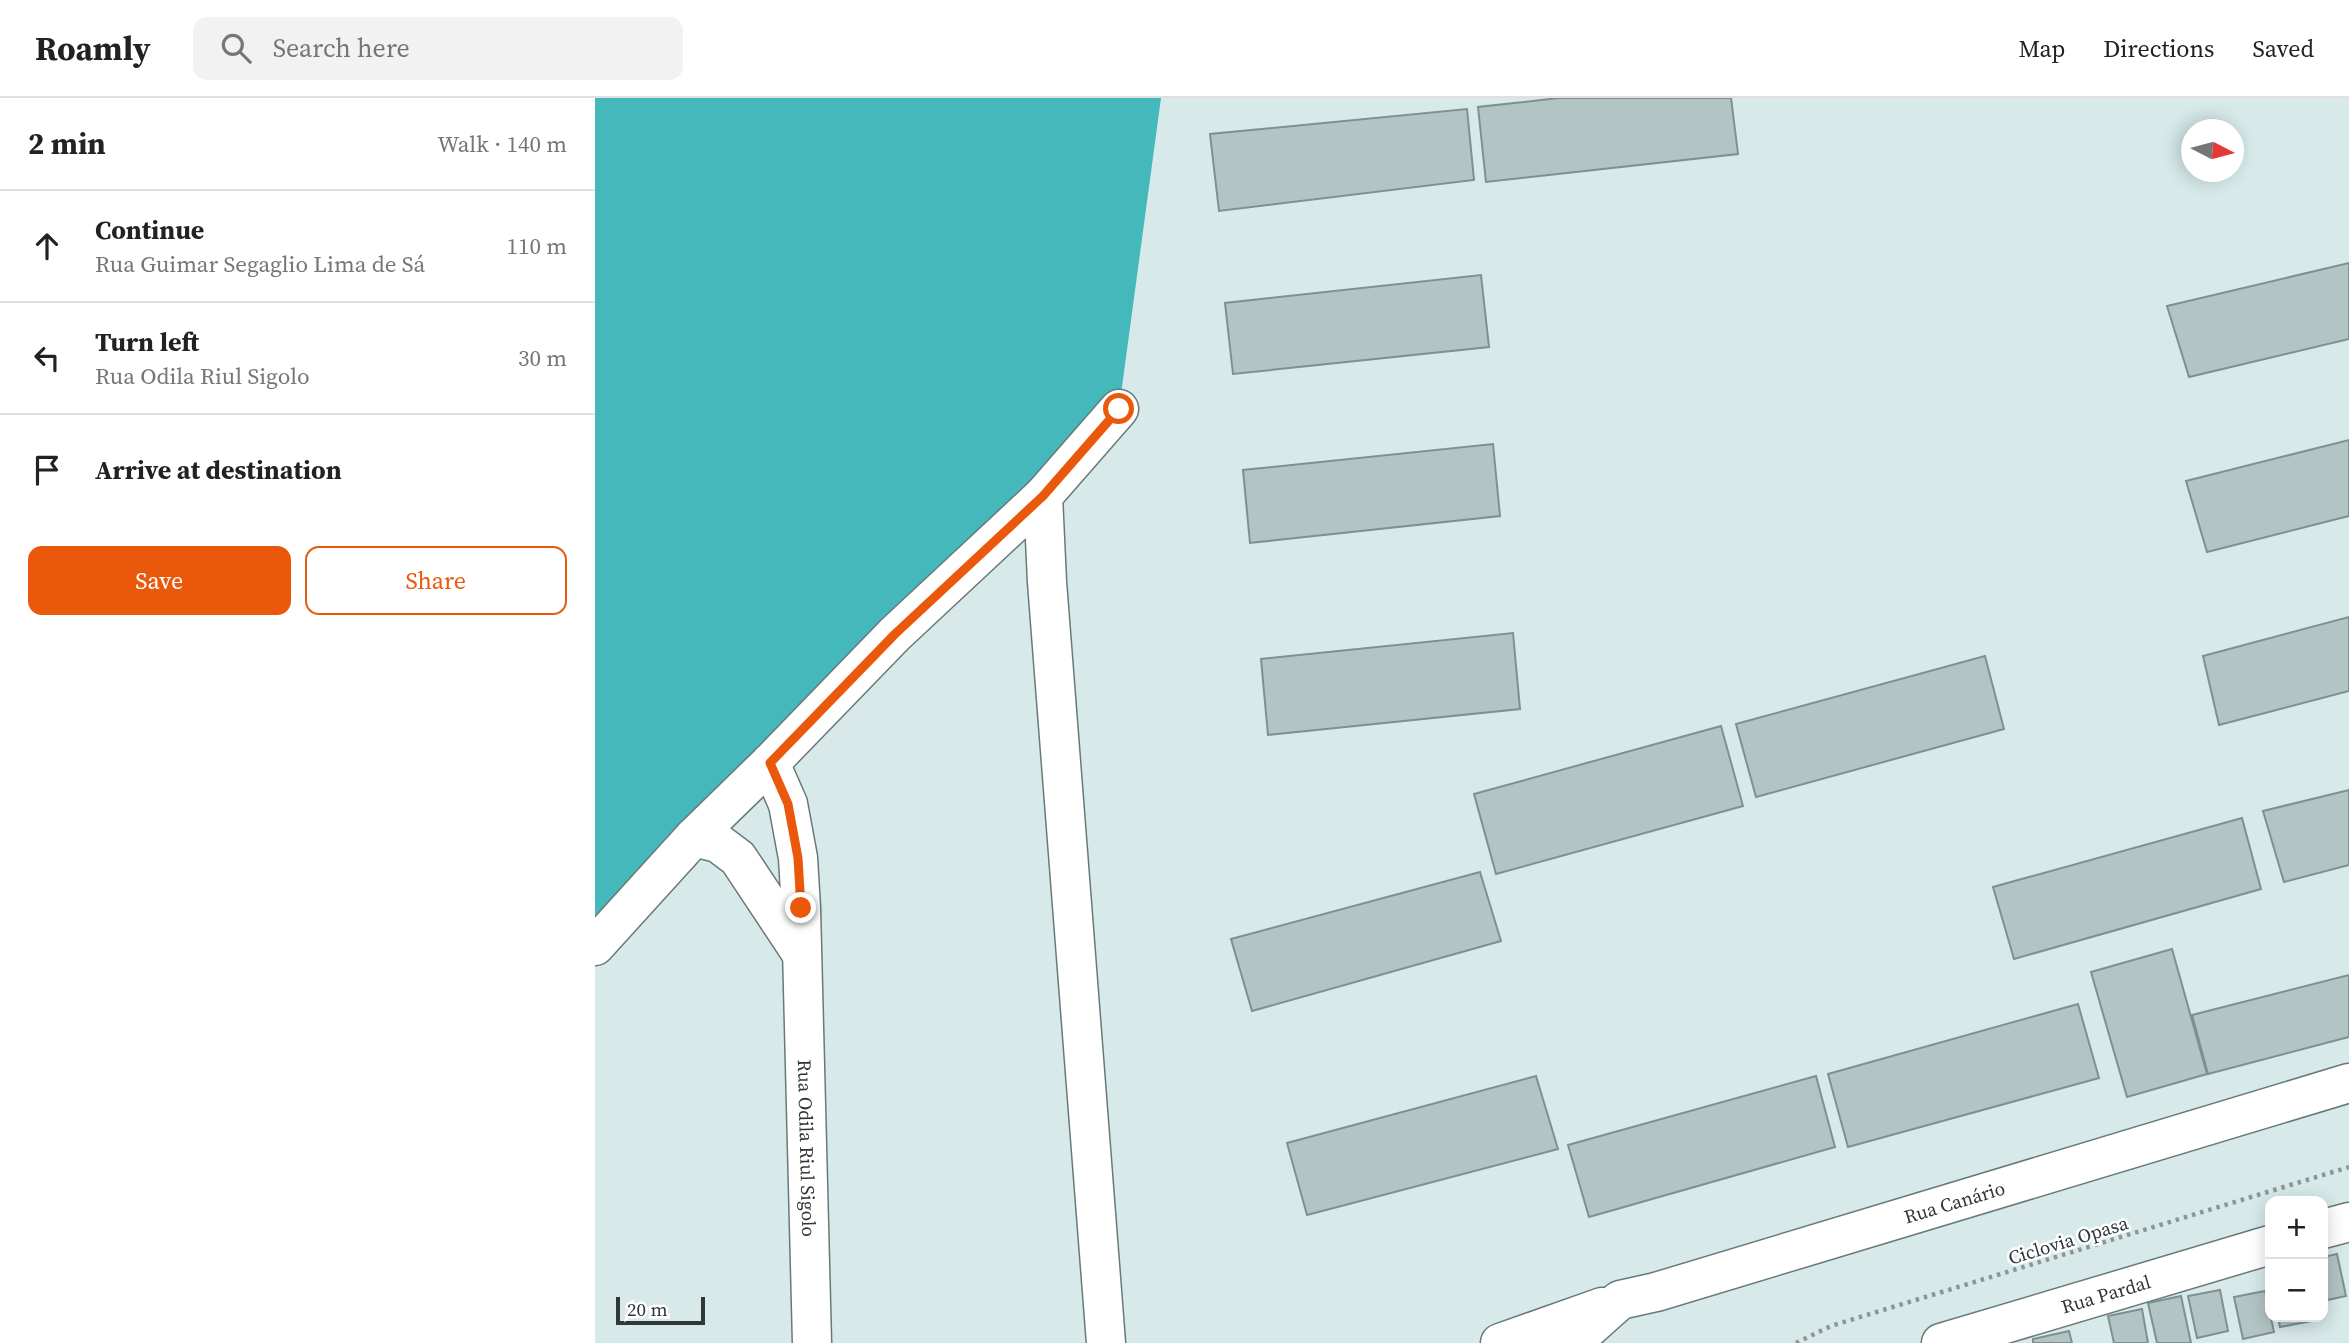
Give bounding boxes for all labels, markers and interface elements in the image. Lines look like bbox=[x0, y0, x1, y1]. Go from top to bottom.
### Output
search box bbox=[193, 17, 683, 80]
text: Roamly bbox=[35, 26, 151, 71]
icon: search bbox=[217, 29, 255, 67]
text: Search here bbox=[273, 30, 410, 66]
text: Map bbox=[2018, 32, 2065, 65]
text: Directions bbox=[2103, 32, 2214, 65]
text: Saved bbox=[2252, 32, 2314, 65]
north arrow bbox=[2181, 119, 2244, 182]
text: 2 min bbox=[28, 123, 106, 164]
text: Walk · 140 m bbox=[437, 128, 567, 160]
text: Continue bbox=[95, 212, 204, 248]
icon: ahead bbox=[28, 227, 66, 265]
text: 110 m bbox=[506, 230, 567, 262]
text: Rua Guimar Segaglio Lima de Sá bbox=[95, 248, 425, 280]
text: Turn left bbox=[95, 324, 199, 360]
icon: left bbox=[28, 339, 66, 377]
text: 30 m bbox=[518, 342, 567, 374]
text: Rua Odila Riul Sigolo bbox=[95, 360, 310, 392]
route start bbox=[1103, 393, 1134, 424]
icon: arrive bbox=[28, 451, 66, 489]
text: Arrive at destination bbox=[95, 452, 342, 488]
button: Save bbox=[28, 546, 291, 615]
button: Share bbox=[305, 546, 567, 615]
route end bbox=[785, 892, 816, 923]
street label: Rua Odila Riul Sigolo bbox=[792, 1059, 822, 1237]
street label: Rua Canário bbox=[1901, 1175, 2008, 1229]
map controls bbox=[2265, 1196, 2328, 1322]
button: + bbox=[2265, 1196, 2328, 1259]
street label: Ciclovia Opasa bbox=[2005, 1209, 2132, 1271]
button: − bbox=[2265, 1259, 2328, 1322]
street label: Rua Pardal bbox=[2058, 1268, 2154, 1319]
scale bar bbox=[616, 1294, 705, 1326]
text: 20 m bbox=[627, 1296, 668, 1322]

